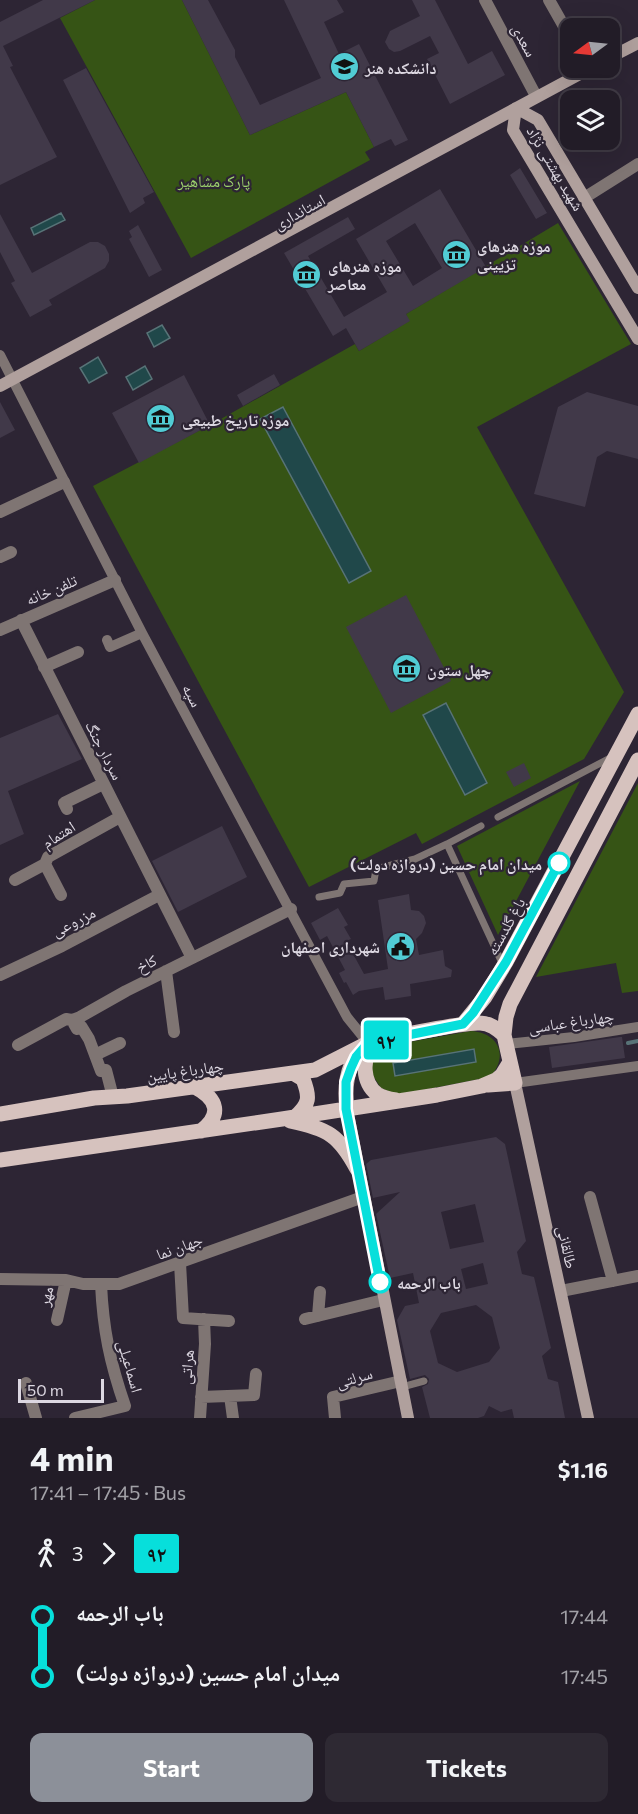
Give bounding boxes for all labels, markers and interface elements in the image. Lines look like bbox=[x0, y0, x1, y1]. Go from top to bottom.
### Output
north arrow bbox=[560, 18, 620, 78]
map controls bbox=[560, 18, 620, 150]
street label: سعدی bbox=[507, 20, 542, 61]
school or university icon: دانشکده هنر bbox=[328, 51, 360, 83]
place label: دانشکده هنر bbox=[364, 58, 436, 77]
button: layers bbox=[560, 90, 620, 150]
street label: شهید بهشتی نژاد bbox=[522, 122, 589, 215]
park label: پارک مشاهیر bbox=[177, 171, 251, 191]
street label: استانداری bbox=[270, 189, 329, 235]
place label: موزه هنرهای تزیینی bbox=[477, 236, 551, 274]
museum icon: موزه هنرهای تزیینی bbox=[440, 238, 472, 270]
place label: موزه هنرهای معاصر bbox=[327, 256, 402, 293]
museum icon: موزه هنرهای معاصر bbox=[291, 258, 323, 290]
museum icon: موزه تاریخ طبیعی bbox=[145, 403, 177, 435]
place label: موزه تاریخ طبیعی bbox=[182, 410, 289, 431]
street label: تلفن خانه bbox=[22, 570, 81, 610]
museum icon: چهل ستون bbox=[390, 653, 422, 685]
place label: چهل ستون bbox=[427, 660, 491, 680]
street label: سپه bbox=[178, 680, 207, 710]
street label: سردار جنگ bbox=[81, 717, 128, 783]
street label: اهتمام bbox=[38, 816, 79, 853]
marker: میدان امام حسین (دروازه دولت) bbox=[548, 852, 570, 874]
place label: میدان امام حسین (دروازه دولت) bbox=[350, 854, 542, 876]
street label: باغ گلدسته bbox=[481, 894, 530, 959]
street label: مزروعی bbox=[48, 902, 99, 942]
public building icon: شهرداری اصفهان bbox=[385, 930, 417, 962]
place label: شهرداری اصفهان bbox=[281, 937, 380, 957]
street label: کاخ bbox=[132, 950, 161, 978]
street label: چهارباغ عباسی bbox=[527, 1006, 615, 1038]
line badge: ۹۲ bbox=[359, 1020, 413, 1060]
text: ۹۲ bbox=[376, 1028, 396, 1053]
street label: چهارباغ پایین bbox=[145, 1055, 225, 1087]
street label: طالقانی bbox=[552, 1224, 582, 1271]
street label: جهان نما bbox=[153, 1229, 205, 1265]
marker: باب الرحمه bbox=[369, 1271, 391, 1293]
place label: باب الرحمه bbox=[397, 1273, 461, 1292]
street label: مهر bbox=[33, 1284, 57, 1309]
street label: اسماعیلی bbox=[113, 1338, 148, 1395]
street label: هراتی bbox=[175, 1349, 199, 1385]
street label: سرلتی bbox=[334, 1363, 375, 1393]
scale bar bbox=[18, 1376, 104, 1404]
text: 50 m bbox=[27, 1380, 64, 1399]
text: 4 min bbox=[30, 1437, 114, 1478]
text: $1.16 bbox=[558, 1456, 608, 1483]
text: 17:41 – 17:45 · Bus bbox=[30, 1480, 186, 1504]
icon: walk bbox=[30, 1537, 63, 1570]
icon: forward bbox=[92, 1537, 125, 1570]
text: 3 bbox=[72, 1541, 83, 1565]
text: ۹۲ bbox=[146, 1541, 167, 1566]
text: باب الرحمه bbox=[76, 1599, 164, 1626]
text: 17:44 bbox=[560, 1604, 608, 1628]
text: میدان امام حسین (دروازه دولت) bbox=[76, 1659, 340, 1686]
text: 17:45 bbox=[561, 1664, 608, 1688]
button: Start bbox=[30, 1733, 313, 1802]
button: Tickets bbox=[325, 1733, 608, 1802]

